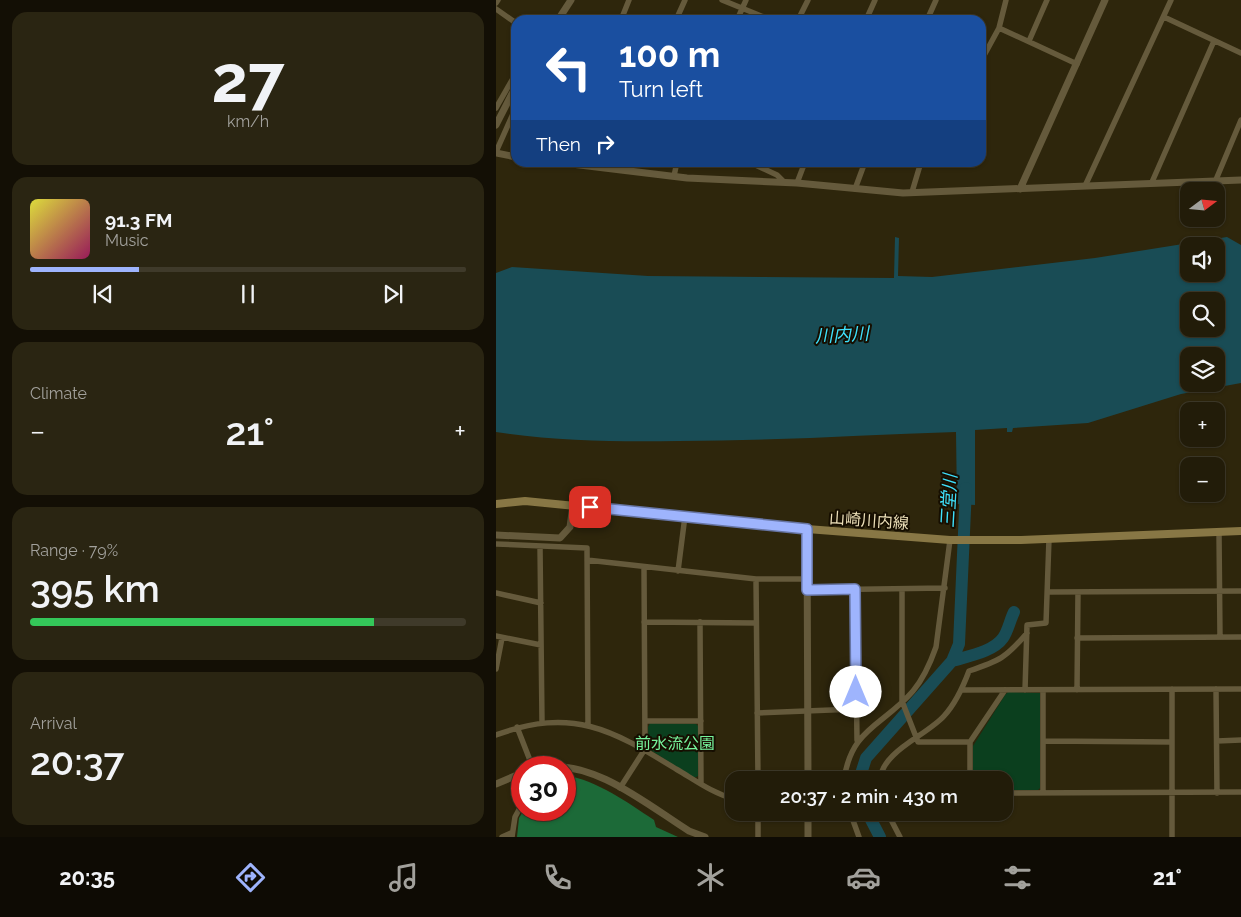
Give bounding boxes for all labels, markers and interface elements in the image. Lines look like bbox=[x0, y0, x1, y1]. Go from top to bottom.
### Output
text: 100 m bbox=[619, 34, 720, 75]
icon: left bbox=[536, 35, 601, 100]
text: 27 bbox=[211, 41, 285, 117]
text: Turn left bbox=[619, 76, 703, 102]
text: km/h bbox=[227, 112, 269, 131]
icon: right bbox=[591, 130, 619, 158]
text: Then bbox=[536, 133, 581, 155]
north arrow bbox=[1180, 182, 1225, 228]
map controls bbox=[1180, 182, 1225, 502]
text: 91.3 FM bbox=[105, 209, 172, 231]
text: Music bbox=[105, 231, 149, 250]
button: sound bbox=[1180, 237, 1225, 282]
icon: previous bbox=[89, 280, 117, 308]
icon: pause bbox=[234, 280, 262, 308]
icon: next bbox=[379, 280, 407, 308]
button: search bbox=[1180, 292, 1225, 337]
water label: 川内川 bbox=[814, 322, 871, 346]
button: layers bbox=[1180, 347, 1225, 392]
text: Climate bbox=[30, 384, 87, 403]
button: + bbox=[1180, 402, 1225, 447]
text: 21° bbox=[225, 409, 274, 454]
text: − bbox=[30, 415, 45, 448]
text: + bbox=[454, 415, 466, 448]
button: − bbox=[1180, 457, 1225, 502]
water label: 三堂川 bbox=[937, 471, 961, 528]
pin bbox=[569, 486, 611, 528]
icon: arrive bbox=[576, 493, 604, 521]
street label: 山崎川内線 bbox=[828, 508, 910, 533]
text: Range · 79% bbox=[30, 541, 118, 560]
text: 395 km bbox=[30, 566, 160, 611]
position arrow bbox=[829, 665, 881, 717]
text: Arrival bbox=[30, 714, 77, 733]
park label: 前水流公園 bbox=[635, 734, 715, 753]
text: 20:37 bbox=[30, 739, 124, 784]
speed limit sign: 30 bbox=[511, 756, 576, 821]
text: 20:37 · 2 min · 430 m bbox=[780, 785, 958, 807]
icon: directions bbox=[233, 860, 268, 895]
icon: music bbox=[386, 860, 421, 895]
icon: phone bbox=[540, 860, 575, 895]
icon: climate bbox=[693, 860, 728, 895]
icon: car bbox=[846, 860, 881, 895]
icon: filters bbox=[1000, 860, 1035, 895]
text: 20:35 bbox=[59, 864, 115, 890]
text: 21° bbox=[1153, 864, 1182, 890]

